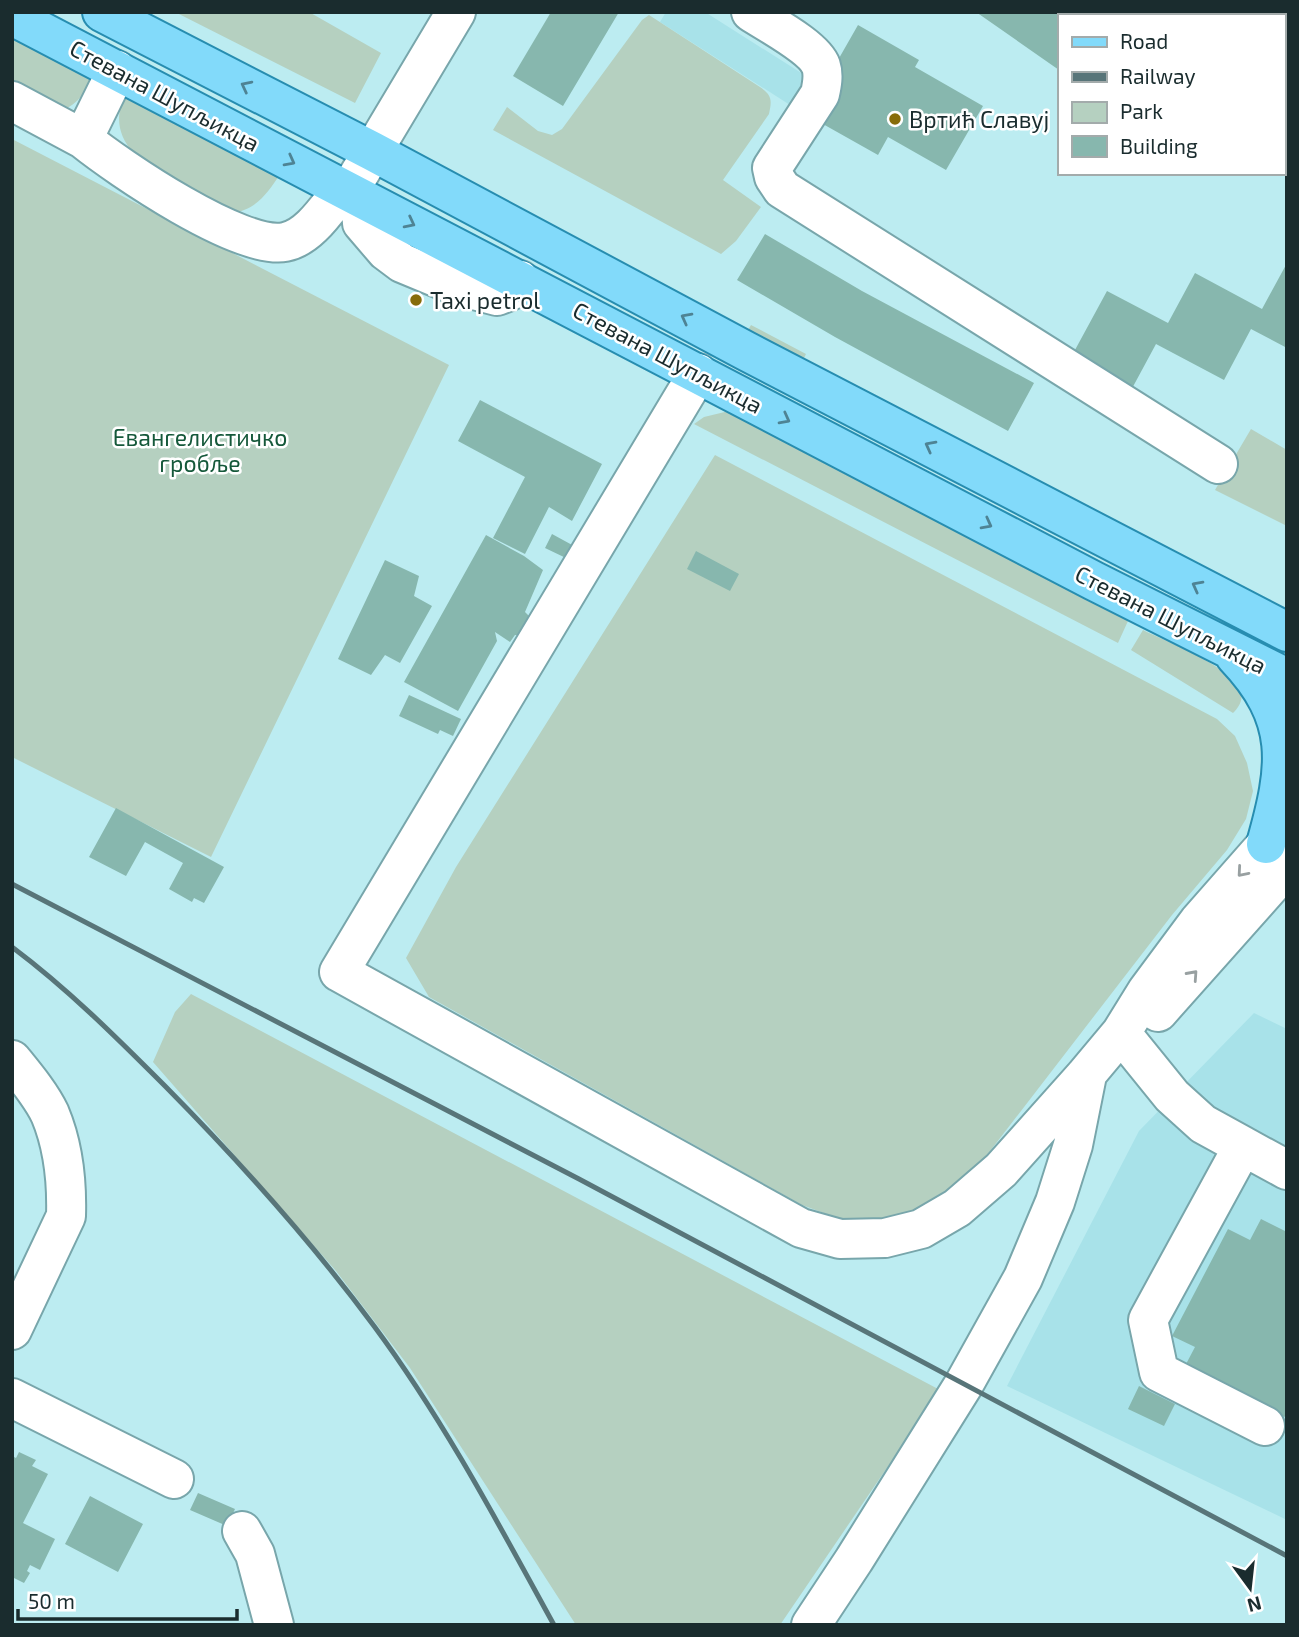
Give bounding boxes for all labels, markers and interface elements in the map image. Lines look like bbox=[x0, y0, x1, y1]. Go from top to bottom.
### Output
legend bbox=[1058, 14, 1285, 175]
text: Road bbox=[1120, 28, 1168, 53]
street label: Стевана Шупљикца bbox=[65, 33, 265, 158]
text: Railway bbox=[1120, 63, 1196, 88]
one-way arrow bbox=[241, 81, 253, 95]
text: Park bbox=[1120, 98, 1163, 123]
place label: Вртић Славуј bbox=[909, 105, 1049, 134]
marker: Вртић Славуј bbox=[887, 111, 903, 127]
text: Building bbox=[1120, 133, 1198, 158]
one-way arrow bbox=[283, 152, 295, 166]
one-way arrow bbox=[403, 215, 415, 228]
place label: Taxi petrol bbox=[430, 286, 540, 314]
marker: Taxi petrol bbox=[408, 292, 424, 308]
street label: Стевана Шупљикца bbox=[568, 295, 768, 420]
one-way arrow bbox=[681, 313, 693, 327]
one-way arrow bbox=[778, 410, 790, 424]
park label: Евангелистичко гробље bbox=[113, 423, 287, 477]
one-way arrow bbox=[925, 441, 937, 455]
one-way arrow bbox=[980, 516, 992, 530]
street label: Стевана Шупљикца bbox=[1070, 559, 1271, 680]
one-way arrow bbox=[1192, 581, 1204, 594]
one-way arrow bbox=[1238, 864, 1250, 877]
one-way arrow bbox=[1185, 970, 1197, 983]
north arrow bbox=[1215, 1553, 1285, 1623]
scale bar bbox=[18, 1578, 236, 1622]
text: 50 m bbox=[28, 1588, 75, 1613]
text: N bbox=[1245, 1592, 1264, 1618]

